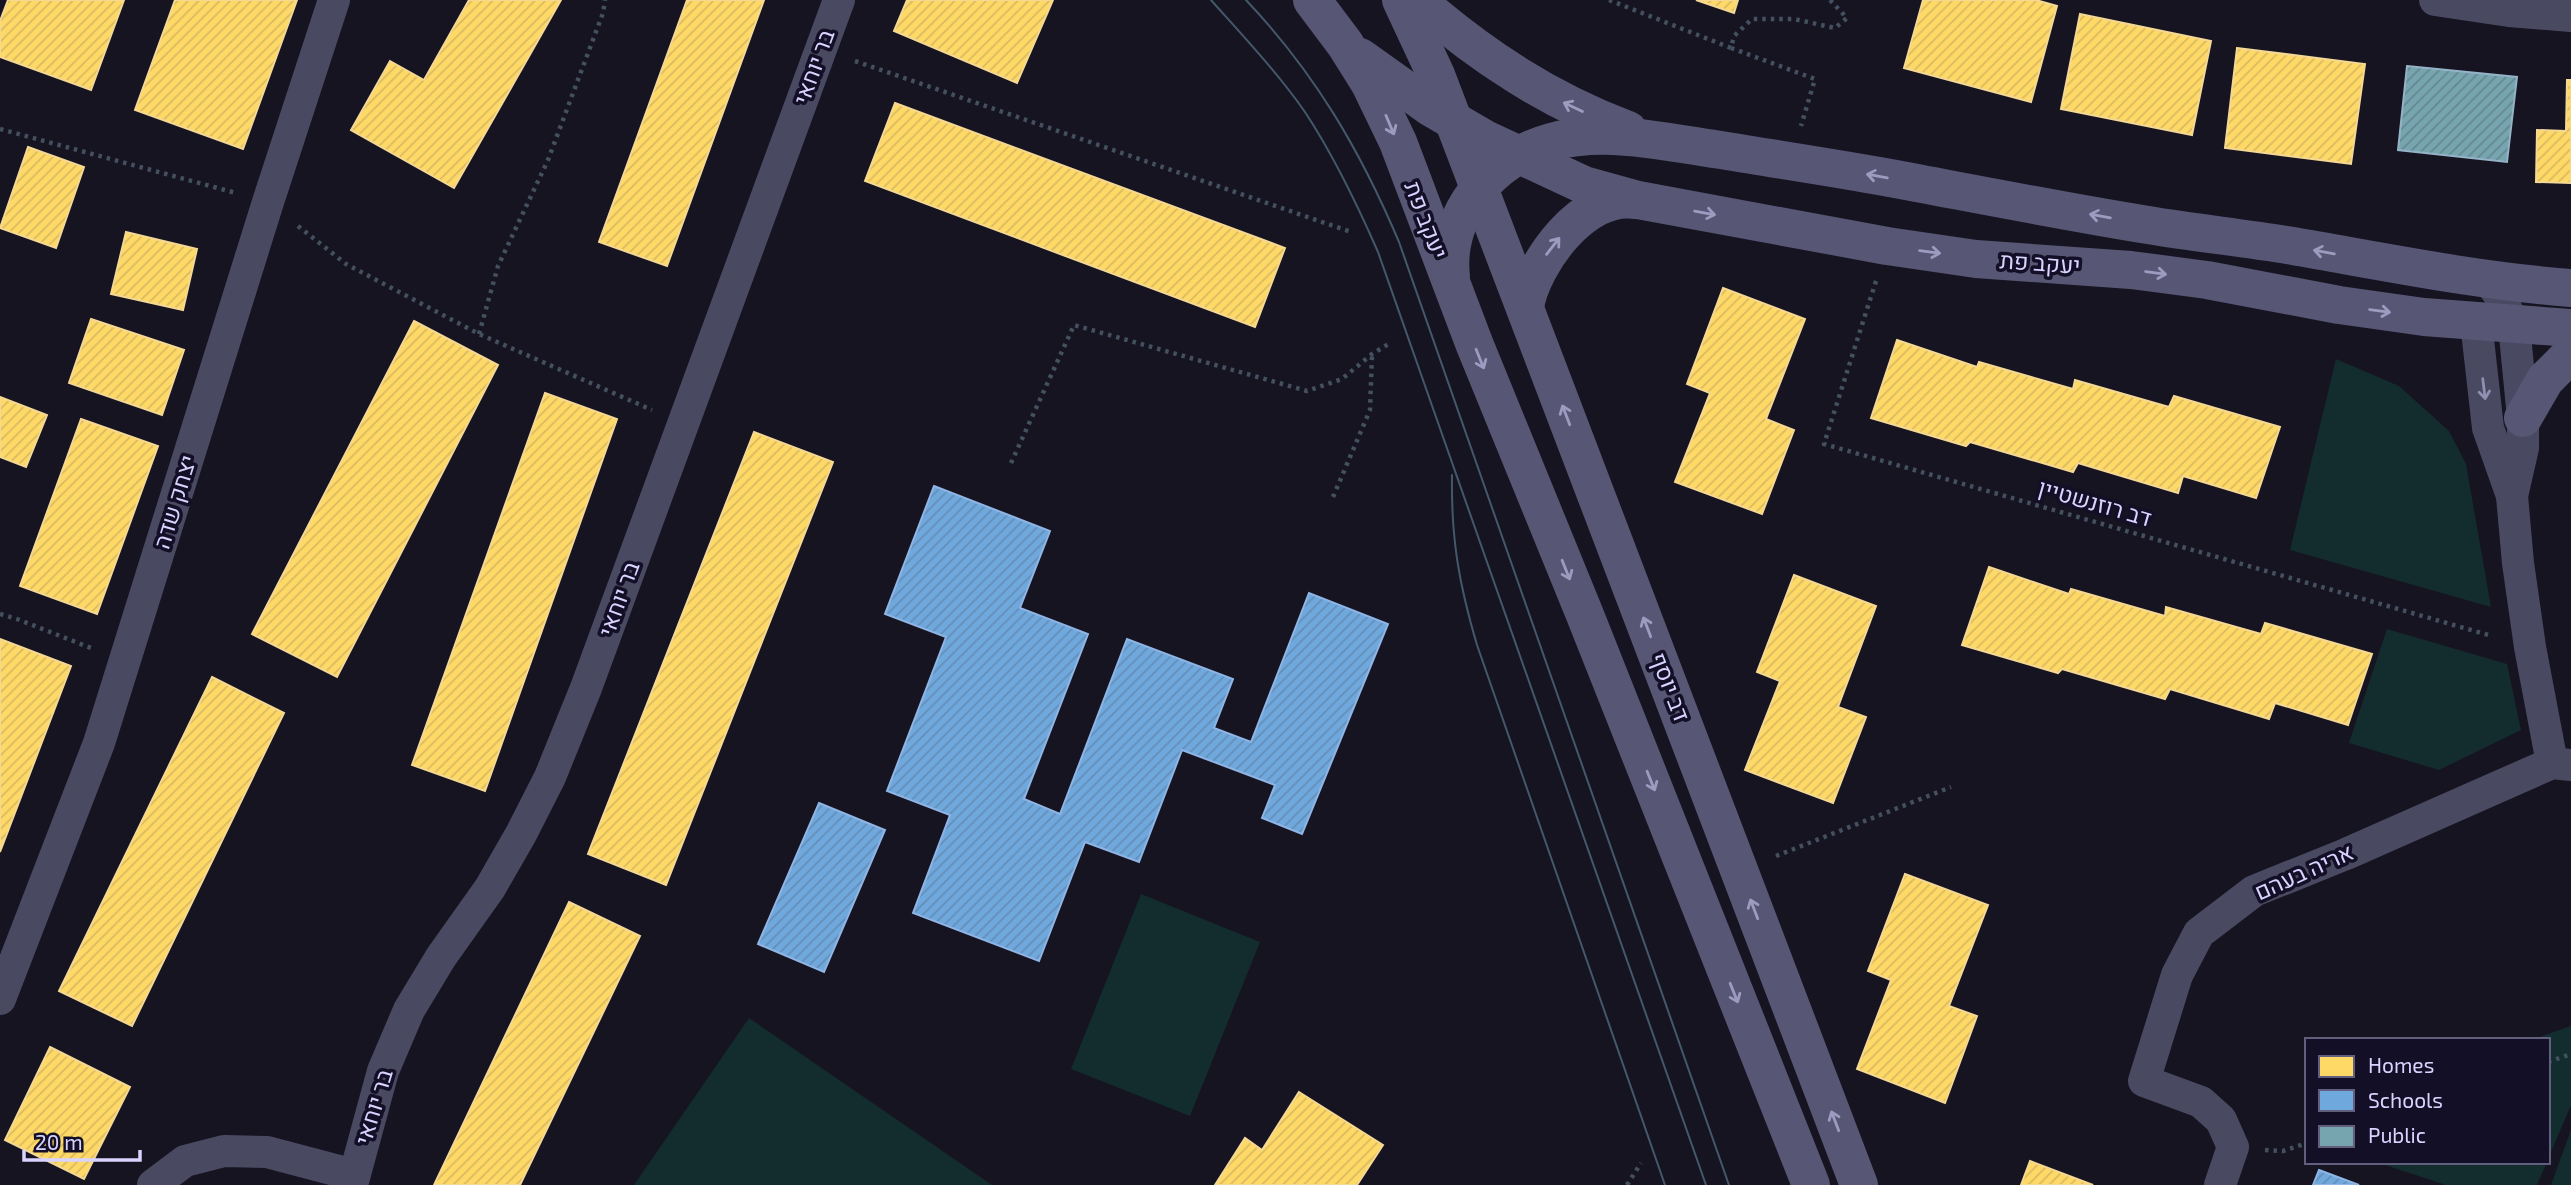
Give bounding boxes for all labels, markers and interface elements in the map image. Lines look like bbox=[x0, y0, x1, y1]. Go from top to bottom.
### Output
street label: בר יוחאי bbox=[787, 25, 840, 108]
one-way arrow bbox=[1563, 100, 1584, 113]
one-way arrow bbox=[1384, 113, 1397, 135]
one-way arrow bbox=[1866, 168, 1889, 182]
street label: יעקב פת bbox=[1399, 177, 1454, 262]
one-way arrow bbox=[1694, 207, 1716, 220]
one-way arrow bbox=[2089, 209, 2112, 223]
one-way arrow bbox=[1546, 237, 1561, 256]
one-way arrow bbox=[2313, 244, 2336, 258]
street label: יעקב פת bbox=[1999, 245, 2081, 279]
one-way arrow bbox=[1918, 246, 1940, 259]
one-way arrow bbox=[2144, 267, 2167, 280]
one-way arrow bbox=[2368, 304, 2391, 317]
one-way arrow bbox=[1475, 348, 1488, 370]
one-way arrow bbox=[2477, 378, 2490, 400]
one-way arrow bbox=[1559, 404, 1571, 426]
street label: יצחק שדה bbox=[147, 451, 202, 552]
street label: דב רוזנשטיין bbox=[2035, 472, 2155, 532]
street label: בר יוחאי bbox=[592, 557, 645, 640]
one-way arrow bbox=[1561, 558, 1574, 580]
one-way arrow bbox=[1640, 617, 1652, 639]
street label: דב יוסף bbox=[1645, 648, 1697, 725]
one-way arrow bbox=[1645, 770, 1658, 792]
street label: אריה בעהם bbox=[2250, 837, 2357, 905]
one-way arrow bbox=[1747, 898, 1760, 920]
one-way arrow bbox=[1729, 981, 1742, 1003]
legend bbox=[2305, 1038, 2550, 1164]
text: Homes bbox=[2368, 1052, 2434, 1077]
street label: בר יוחאי bbox=[348, 1065, 398, 1148]
text: Schools bbox=[2368, 1087, 2443, 1112]
one-way arrow bbox=[1828, 1111, 1841, 1133]
scale bar bbox=[24, 1118, 140, 1162]
text: Public bbox=[2368, 1122, 2426, 1147]
text: 20 m bbox=[35, 1129, 83, 1154]

